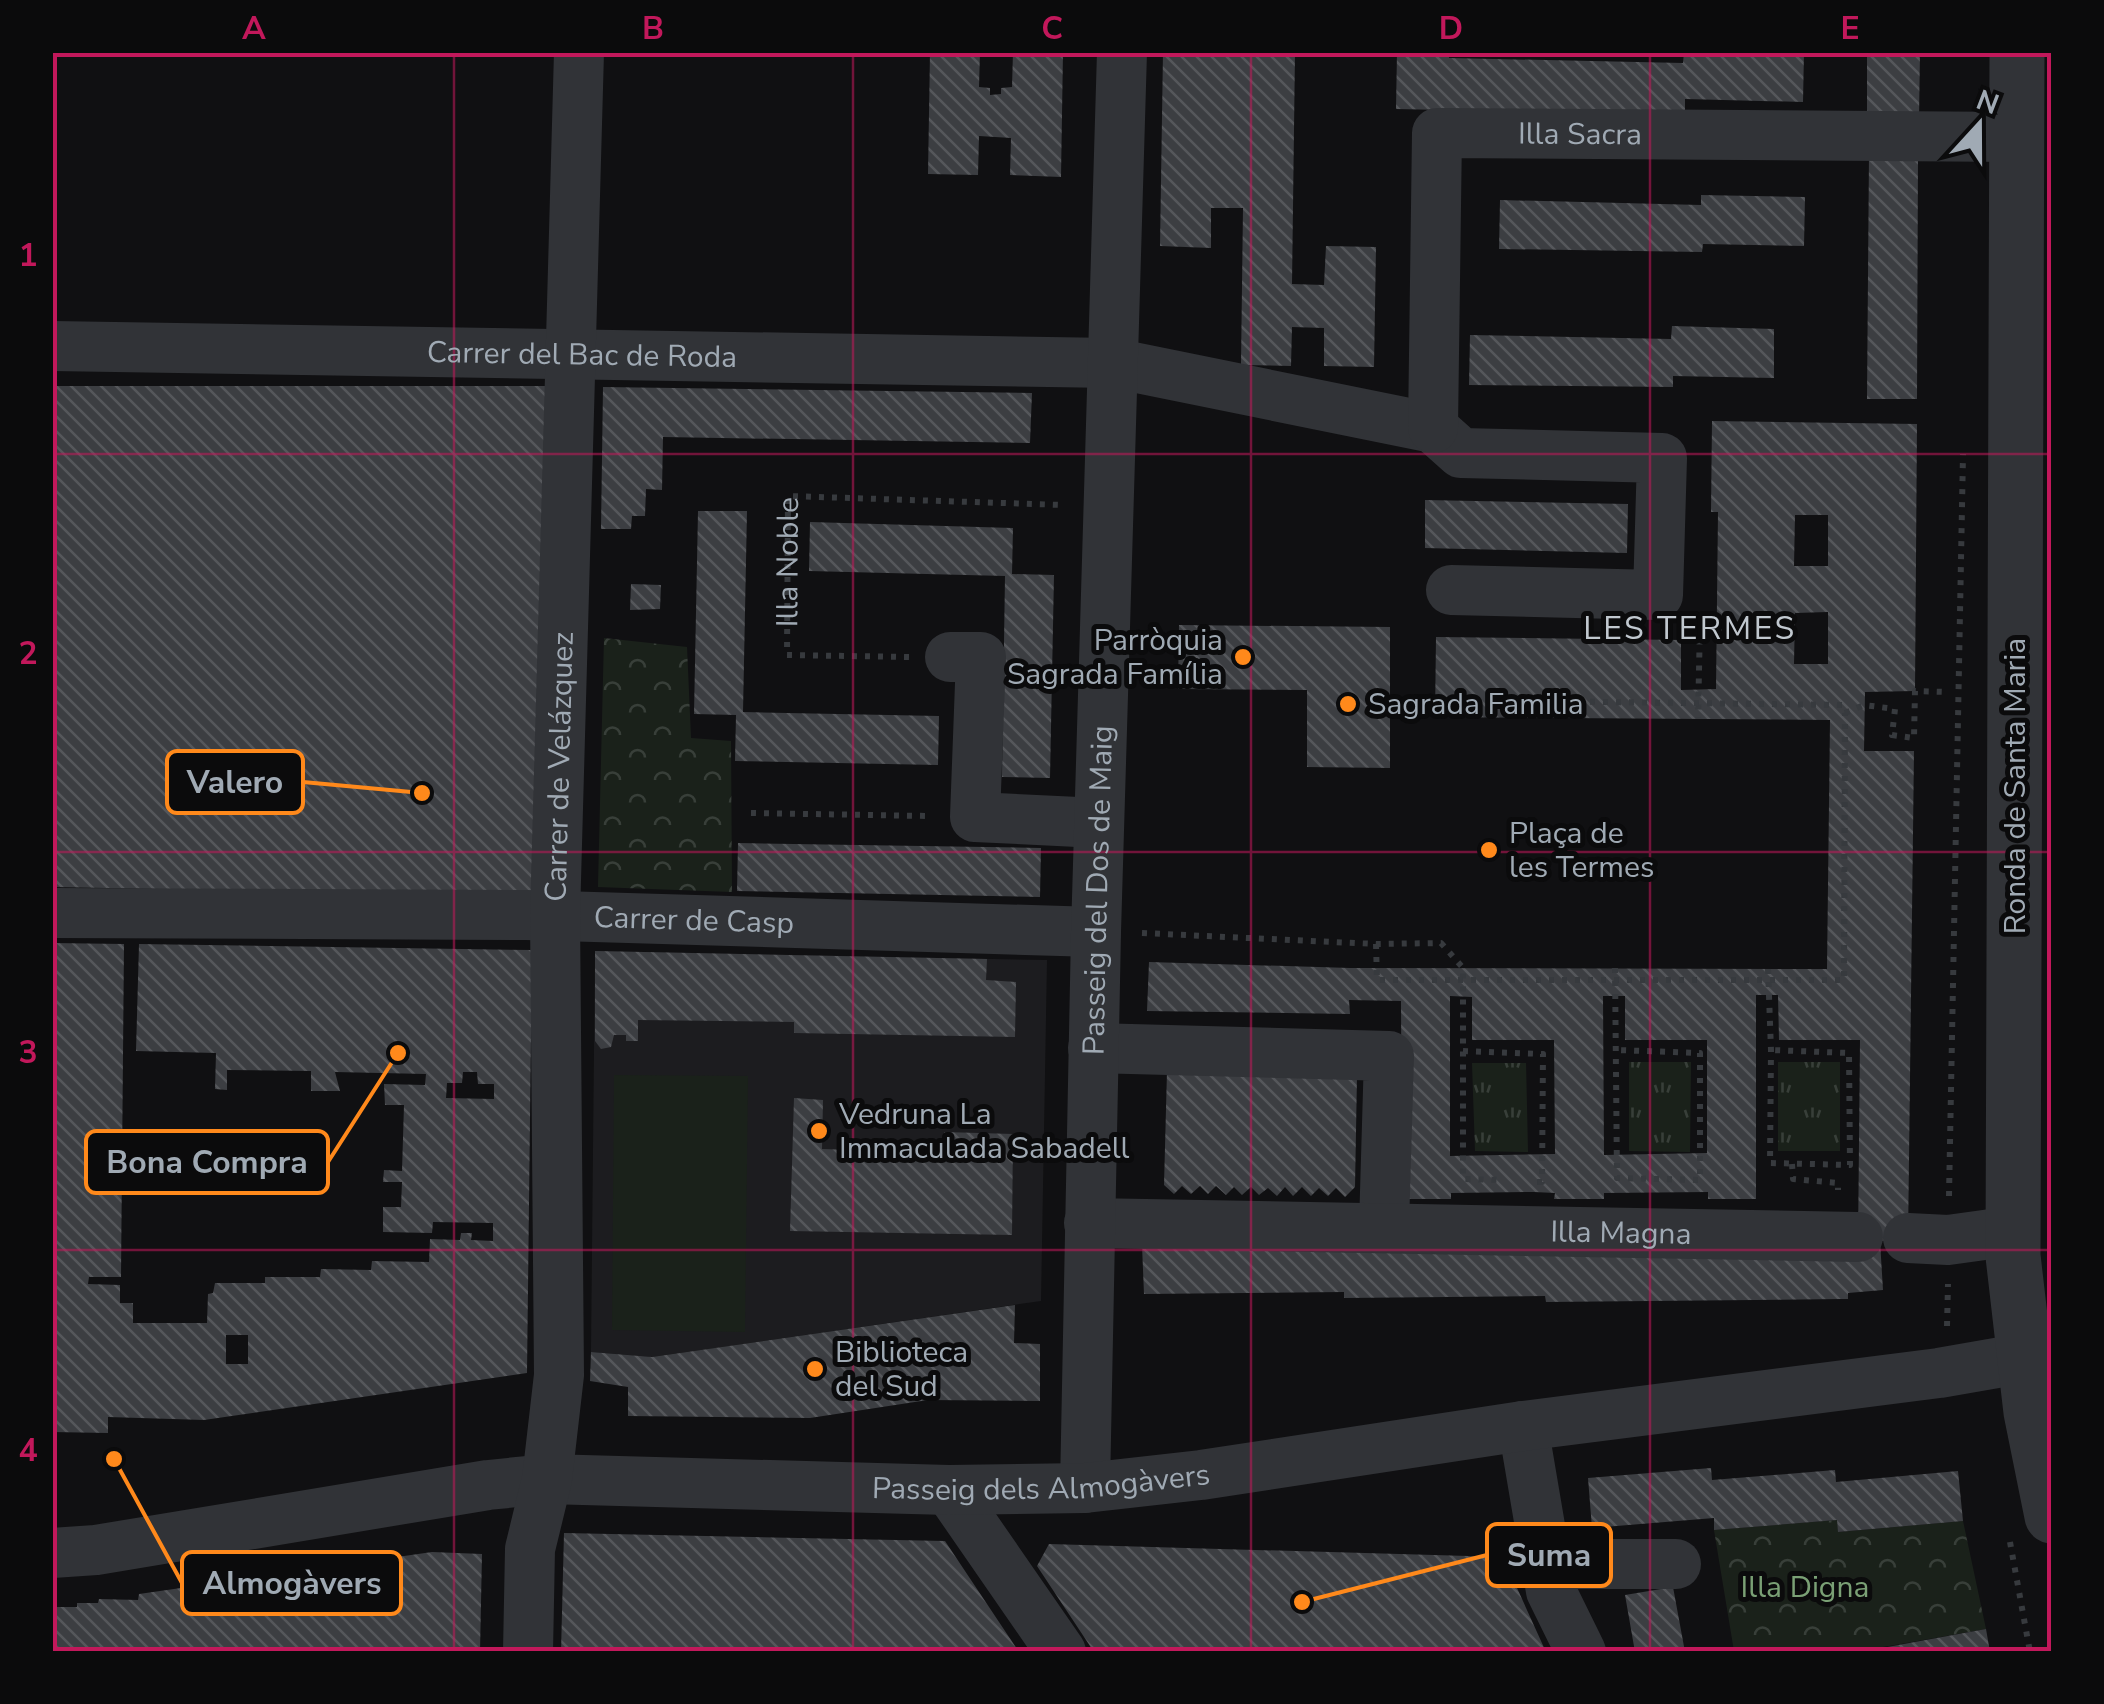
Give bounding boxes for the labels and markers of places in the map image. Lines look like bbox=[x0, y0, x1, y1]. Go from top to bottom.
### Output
place label: Parròquia Sagrada Família bbox=[1007, 620, 1223, 695]
marker: Parròquia Sagrada Família bbox=[1232, 646, 1254, 668]
place label: Sagrada Familia bbox=[1368, 684, 1584, 725]
marker: Sagrada Familia bbox=[1337, 693, 1359, 715]
callout: Valero bbox=[167, 751, 303, 813]
place label: Plaça de les Termes bbox=[1509, 813, 1654, 888]
marker: Plaça de les Termes bbox=[1478, 839, 1500, 861]
place label: Vedruna La Immaculada Sabadell bbox=[838, 1094, 1130, 1169]
marker: Vedruna La Immaculada Sabadell bbox=[808, 1120, 830, 1142]
callout: Bona Compra bbox=[86, 1131, 328, 1193]
place label: Biblioteca del Sud bbox=[835, 1332, 968, 1407]
marker: Biblioteca del Sud bbox=[804, 1358, 826, 1380]
callout: Suma bbox=[1487, 1524, 1611, 1586]
callout: Almogàvers bbox=[182, 1552, 401, 1614]

